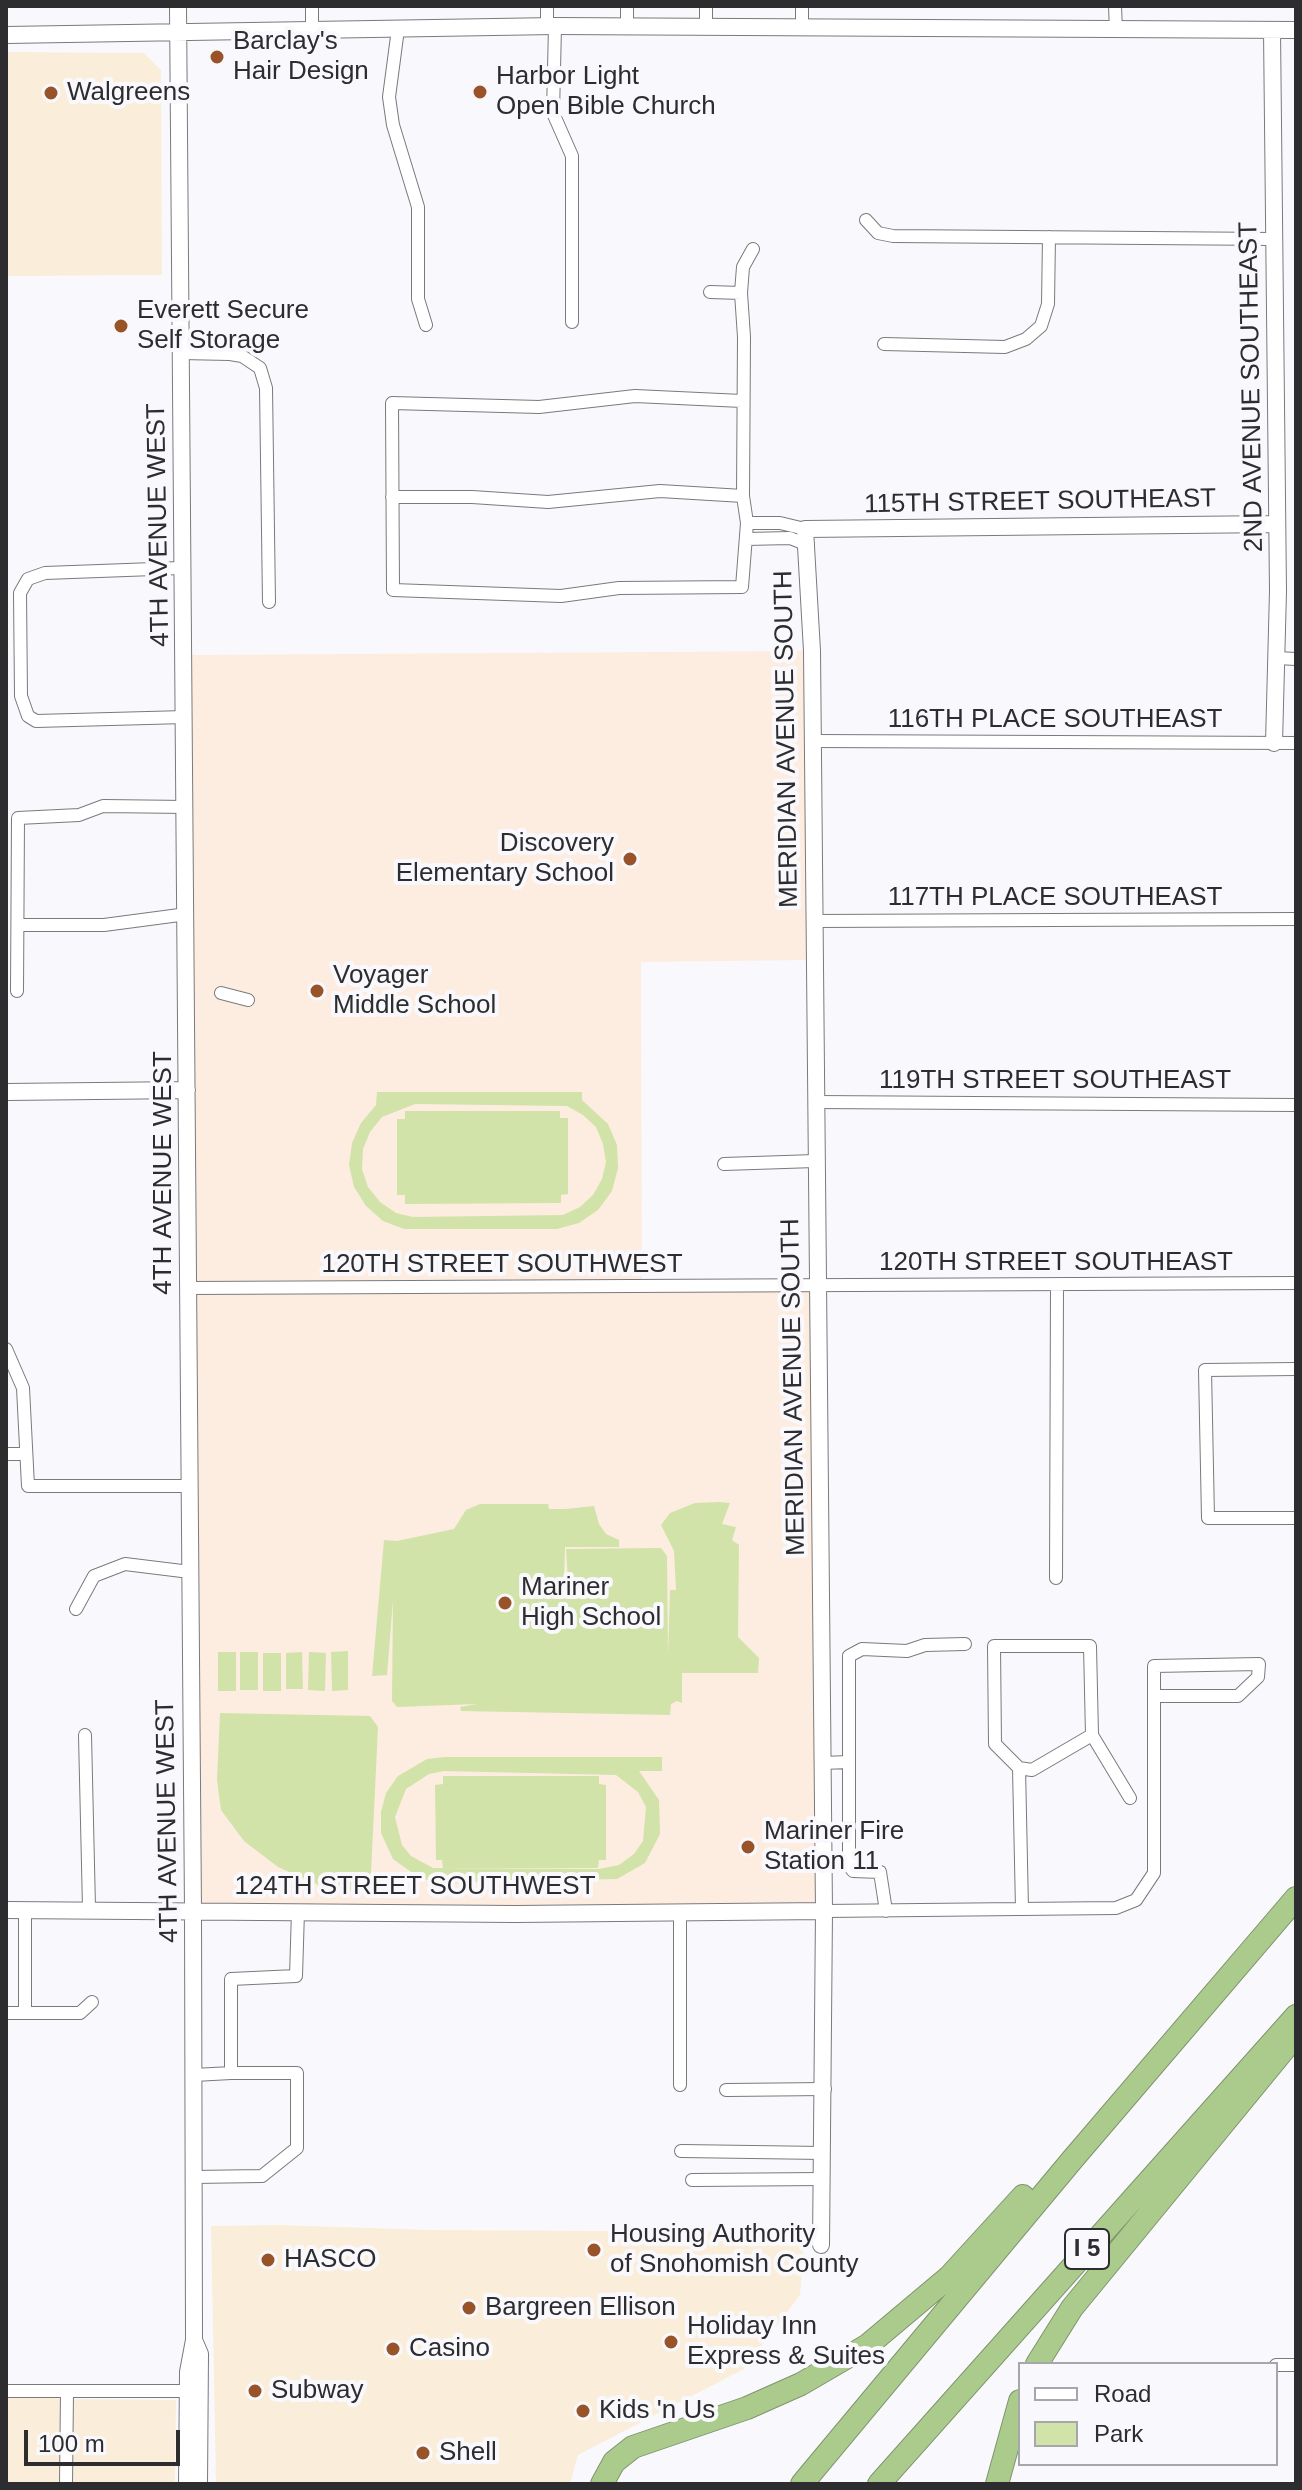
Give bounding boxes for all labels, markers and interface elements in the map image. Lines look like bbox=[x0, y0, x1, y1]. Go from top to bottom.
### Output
place label: Barclay's Hair Design bbox=[233, 26, 369, 88]
marker: Barclay's Hair Design bbox=[208, 48, 226, 66]
place label: Harbor Light Open Bible Church bbox=[496, 61, 716, 122]
place label: Walgreens bbox=[67, 77, 190, 109]
marker: Harbor Light Open Bible Church bbox=[471, 83, 489, 101]
marker: Walgreens bbox=[42, 84, 60, 102]
street label: 2ND AVENUE SOUTHEAST bbox=[1234, 222, 1270, 552]
place label: Everett Secure Self Storage bbox=[137, 295, 309, 356]
marker: Everett Secure Self Storage bbox=[112, 317, 130, 335]
street label: 4TH AVENUE WEST bbox=[141, 403, 177, 647]
street label: 115TH STREET SOUTHEAST bbox=[864, 483, 1216, 521]
street label: MERIDIAN AVENUE SOUTH bbox=[768, 570, 806, 908]
street label: 116TH PLACE SOUTHEAST bbox=[888, 704, 1222, 736]
place label: Discovery Elementary School bbox=[396, 828, 614, 890]
marker: Discovery Elementary School bbox=[621, 850, 639, 868]
street label: 117TH PLACE SOUTHEAST bbox=[888, 882, 1222, 914]
place label: Voyager Middle School bbox=[333, 960, 496, 1022]
marker: Voyager Middle School bbox=[308, 982, 326, 1000]
street label: 4TH AVENUE WEST bbox=[148, 1051, 180, 1295]
street label: 119TH STREET SOUTHEAST bbox=[879, 1065, 1231, 1097]
street label: MERIDIAN AVENUE SOUTH bbox=[775, 1218, 813, 1556]
street label: 120TH STREET SOUTHEAST bbox=[879, 1247, 1233, 1279]
street label: 120TH STREET SOUTHWEST bbox=[321, 1249, 683, 1281]
place label: Mariner High School bbox=[521, 1572, 661, 1634]
marker: Mariner High School bbox=[496, 1594, 514, 1612]
street label: 4TH AVENUE WEST bbox=[150, 1699, 186, 1943]
place label: Mariner Fire Station 11 bbox=[764, 1816, 904, 1878]
marker: Mariner Fire Station 11 bbox=[739, 1838, 757, 1856]
street label: 124TH STREET SOUTHWEST bbox=[234, 1871, 596, 1903]
place label: Housing Authority of Snohomish County bbox=[610, 2219, 859, 2280]
road number: I 5 bbox=[1065, 2229, 1109, 2269]
marker: Housing Authority of Snohomish County bbox=[585, 2241, 603, 2259]
place label: HASCO bbox=[284, 2244, 376, 2276]
marker: HASCO bbox=[259, 2251, 277, 2269]
place label: Bargreen Ellison bbox=[485, 2292, 676, 2324]
marker: Bargreen Ellison bbox=[460, 2299, 478, 2317]
place label: Holiday Inn Express & Suites bbox=[687, 2311, 885, 2372]
place label: Casino bbox=[409, 2333, 490, 2365]
marker: Holiday Inn Express & Suites bbox=[662, 2333, 680, 2351]
marker: Casino bbox=[384, 2340, 402, 2358]
legend bbox=[1018, 2362, 1278, 2466]
place label: Subway bbox=[271, 2375, 363, 2407]
text: Road bbox=[1094, 2380, 1151, 2407]
marker: Subway bbox=[246, 2382, 264, 2400]
place label: Kids 'n Us bbox=[599, 2395, 715, 2427]
marker: Kids 'n Us bbox=[574, 2402, 592, 2420]
scale bar bbox=[28, 2414, 184, 2464]
text: Park bbox=[1094, 2420, 1143, 2447]
text: 100 m bbox=[38, 2430, 105, 2457]
place label: Shell bbox=[439, 2437, 497, 2469]
marker: Shell bbox=[414, 2444, 432, 2462]

